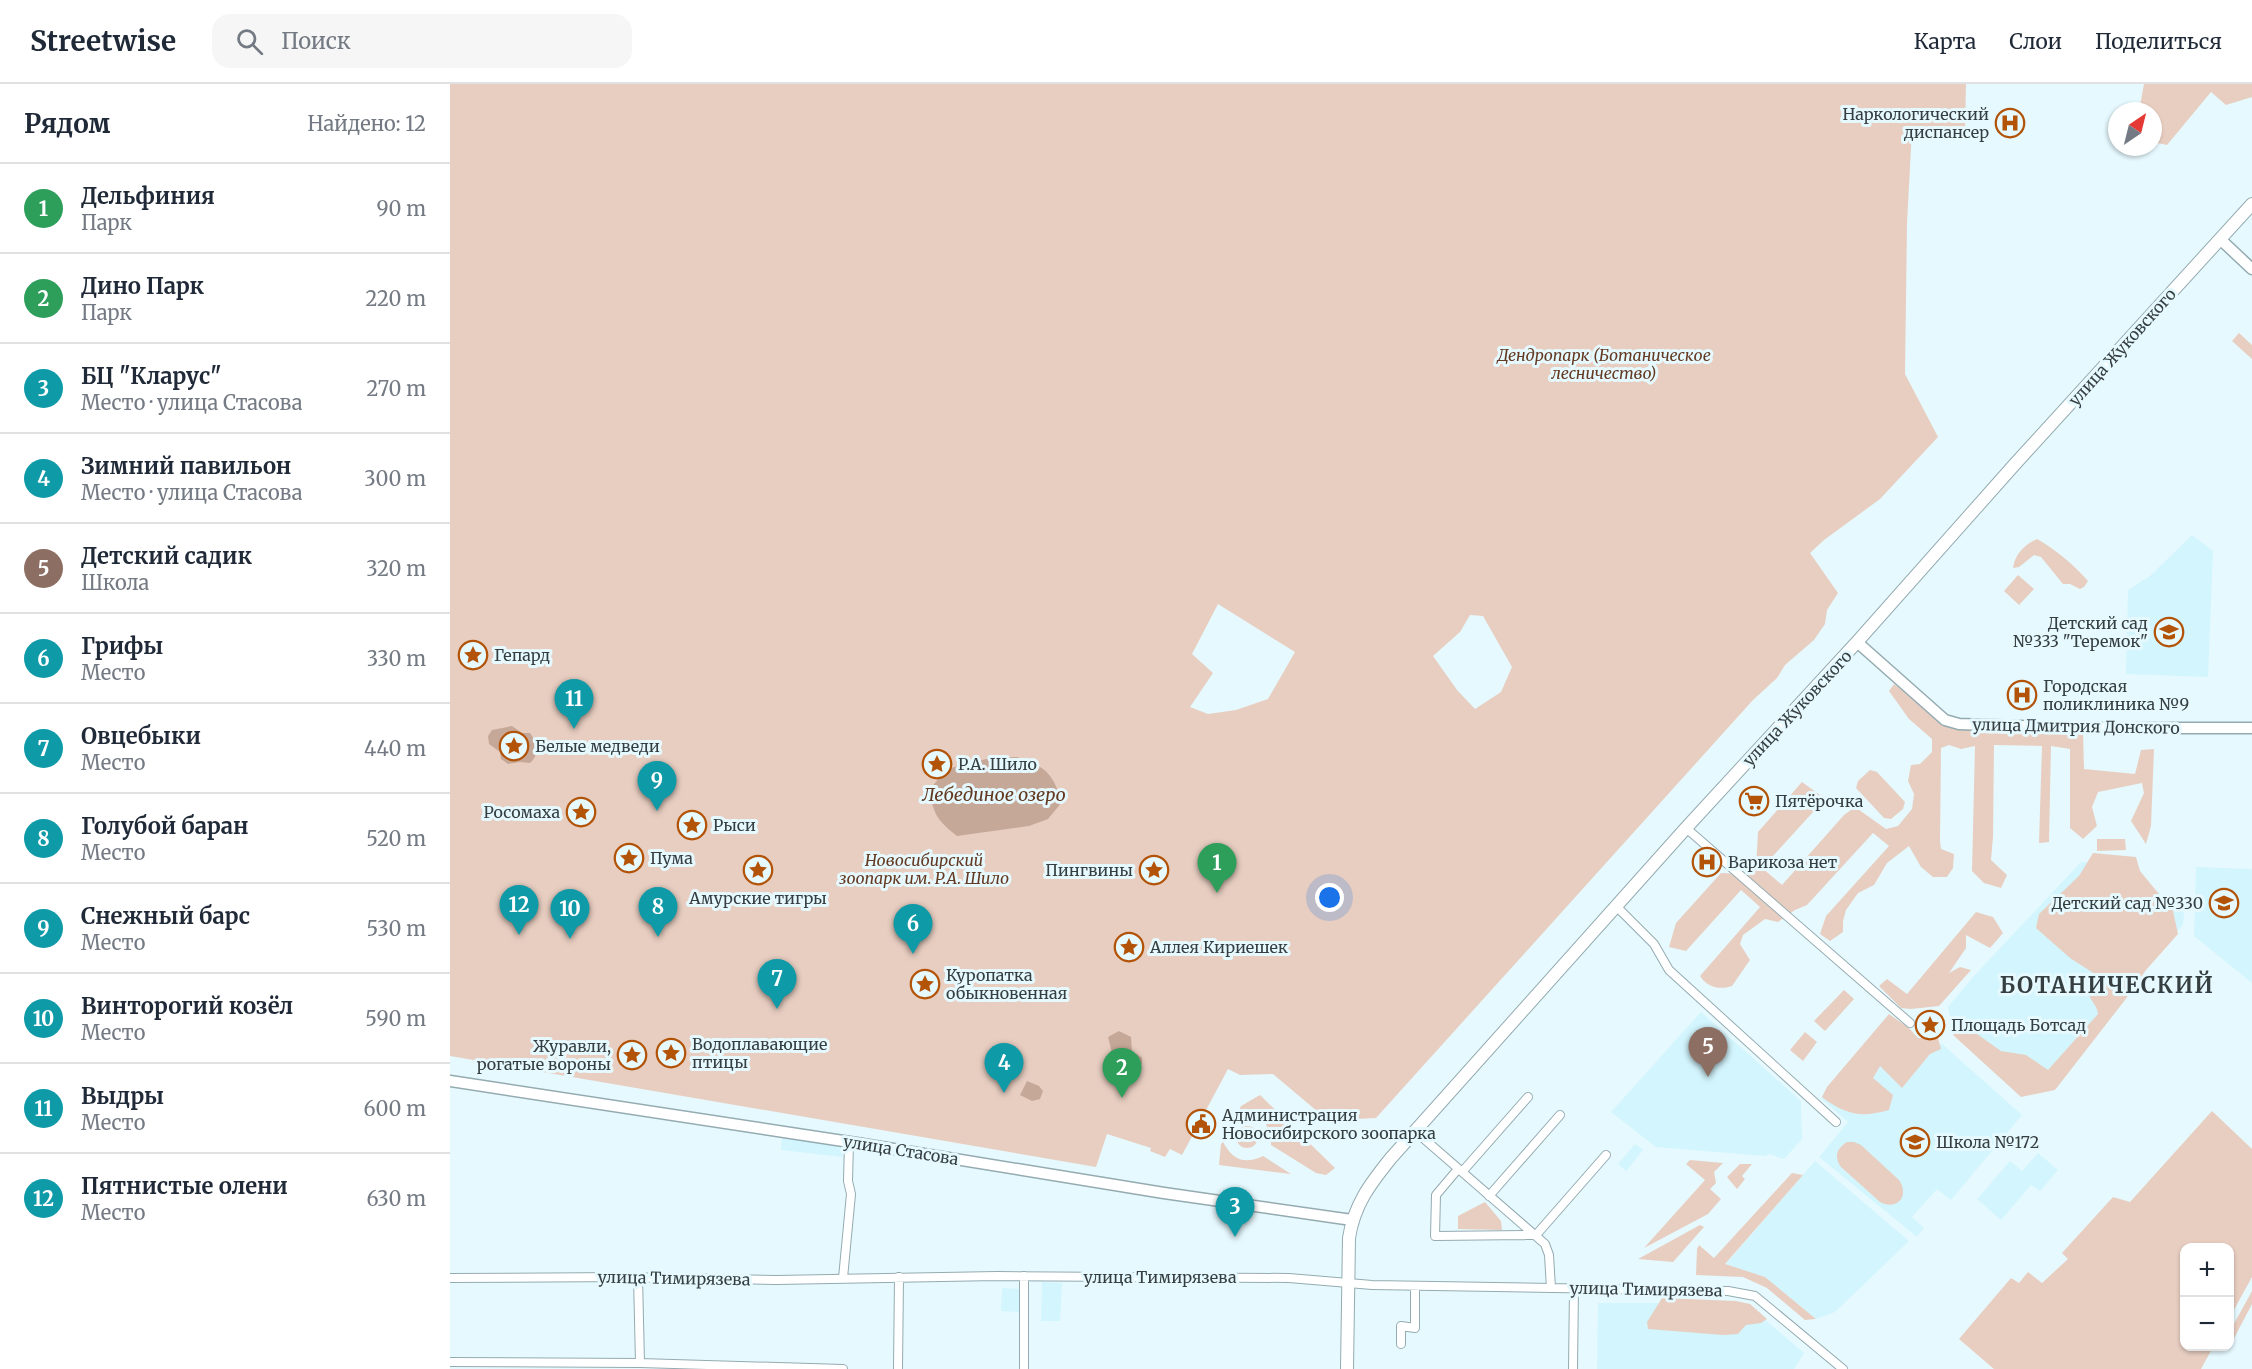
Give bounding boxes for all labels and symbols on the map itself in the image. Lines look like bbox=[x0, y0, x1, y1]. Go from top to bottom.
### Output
north arrow bbox=[2108, 102, 2162, 156]
place label: Наркологический диспансер bbox=[1843, 104, 1989, 142]
hospital icon: Наркологический диспансер bbox=[1994, 107, 2026, 139]
street label: улица Жуковского bbox=[2064, 284, 2180, 410]
park label: Дендропарк (Ботаническое лесничество) bbox=[1496, 345, 1711, 383]
place label: Детский сад №333 "Теремок" bbox=[2013, 613, 2148, 651]
school or university icon: Детский сад №333 "Теремок" bbox=[2153, 616, 2185, 648]
place icon: Гепард bbox=[457, 639, 489, 671]
place label: Гепард bbox=[494, 645, 550, 665]
street label: улица Жуковского bbox=[1738, 646, 1856, 770]
place label: Городская поликлиника №9 bbox=[2043, 676, 2189, 714]
hospital icon: Городская поликлиника №9 bbox=[2006, 679, 2038, 711]
pin: 11 bbox=[554, 680, 594, 729]
street label: улица Дмитрия Донского bbox=[1972, 714, 2180, 738]
place icon: Белые медведи bbox=[498, 730, 530, 762]
place label: Белые медведи bbox=[535, 736, 660, 756]
place icon: Р.А. Шило bbox=[921, 748, 953, 780]
place label: Р.А. Шило bbox=[958, 754, 1037, 774]
pin: 9 bbox=[638, 762, 676, 811]
water label: Лебединое озеро bbox=[921, 783, 1066, 806]
supermarket icon: Пятёрочка bbox=[1738, 785, 1770, 817]
place label: Пятёрочка bbox=[1775, 791, 1864, 811]
place icon: Росомаха bbox=[565, 796, 597, 828]
place label: Росомаха bbox=[483, 802, 560, 822]
place icon: Рыси bbox=[676, 809, 708, 841]
place label: Рыси bbox=[713, 815, 756, 835]
place icon: Пума bbox=[613, 842, 645, 874]
pin: 1 bbox=[1198, 844, 1236, 893]
hospital icon: Варикоза нет bbox=[1691, 846, 1723, 878]
place label: Пума bbox=[650, 848, 693, 868]
park label: Новосибирский зоопарк им. Р.А. Шило bbox=[839, 850, 1009, 888]
place label: Варикоза нет bbox=[1728, 852, 1838, 872]
place icon: Амурские тигры bbox=[742, 854, 774, 886]
place icon: Пингвины bbox=[1138, 854, 1170, 886]
place label: Пингвины bbox=[1045, 860, 1133, 880]
your location bbox=[1315, 883, 1344, 912]
pin: 12 bbox=[500, 886, 538, 935]
school or university icon: Детский сад №330 bbox=[2208, 887, 2240, 919]
pin: 8 bbox=[638, 888, 678, 937]
place label: Амурские тигры bbox=[688, 888, 827, 908]
pin: 10 bbox=[550, 890, 590, 939]
place label: Детский сад №330 bbox=[2051, 893, 2203, 913]
pin: 6 bbox=[894, 904, 932, 954]
place icon: Аллея Кириешек bbox=[1113, 931, 1145, 963]
place label: Аллея Кириешек bbox=[1149, 937, 1288, 957]
pin: 7 bbox=[758, 960, 796, 1009]
place label: Куропатка обыкновенная bbox=[946, 965, 1067, 1003]
place icon: Куропатка обыкновенная bbox=[909, 968, 941, 1000]
district label: БОТАНИЧЕСКИЙ bbox=[2000, 970, 2214, 999]
place icon: Площадь Ботсад bbox=[1914, 1009, 1946, 1041]
place label: Площадь Ботсад bbox=[1951, 1015, 2086, 1035]
pin: 5 bbox=[1688, 1028, 1728, 1077]
place label: Водоплавающие птицы bbox=[692, 1034, 827, 1072]
place label: Журавли, рогатые вороны bbox=[477, 1036, 611, 1074]
place icon: Водоплавающие птицы bbox=[655, 1037, 687, 1069]
place icon: Журавли, рогатые вороны bbox=[616, 1039, 648, 1071]
pin: 4 bbox=[984, 1044, 1024, 1093]
pin: 2 bbox=[1102, 1048, 1142, 1098]
place label: Администрация Новосибирского зоопарка bbox=[1221, 1105, 1436, 1143]
public building icon: Администрация Новосибирского зоопарка bbox=[1185, 1108, 1217, 1140]
school or university icon: Школа №172 bbox=[1899, 1126, 1931, 1158]
street label: улица Стасова bbox=[842, 1131, 960, 1169]
place label: Школа №172 bbox=[1936, 1132, 2039, 1152]
pin: 3 bbox=[1216, 1188, 1254, 1237]
street label: улица Тимирязева bbox=[597, 1267, 751, 1289]
street label: улица Тимирязева bbox=[1084, 1267, 1237, 1287]
street label: улица Тимирязева bbox=[1569, 1278, 1723, 1300]

